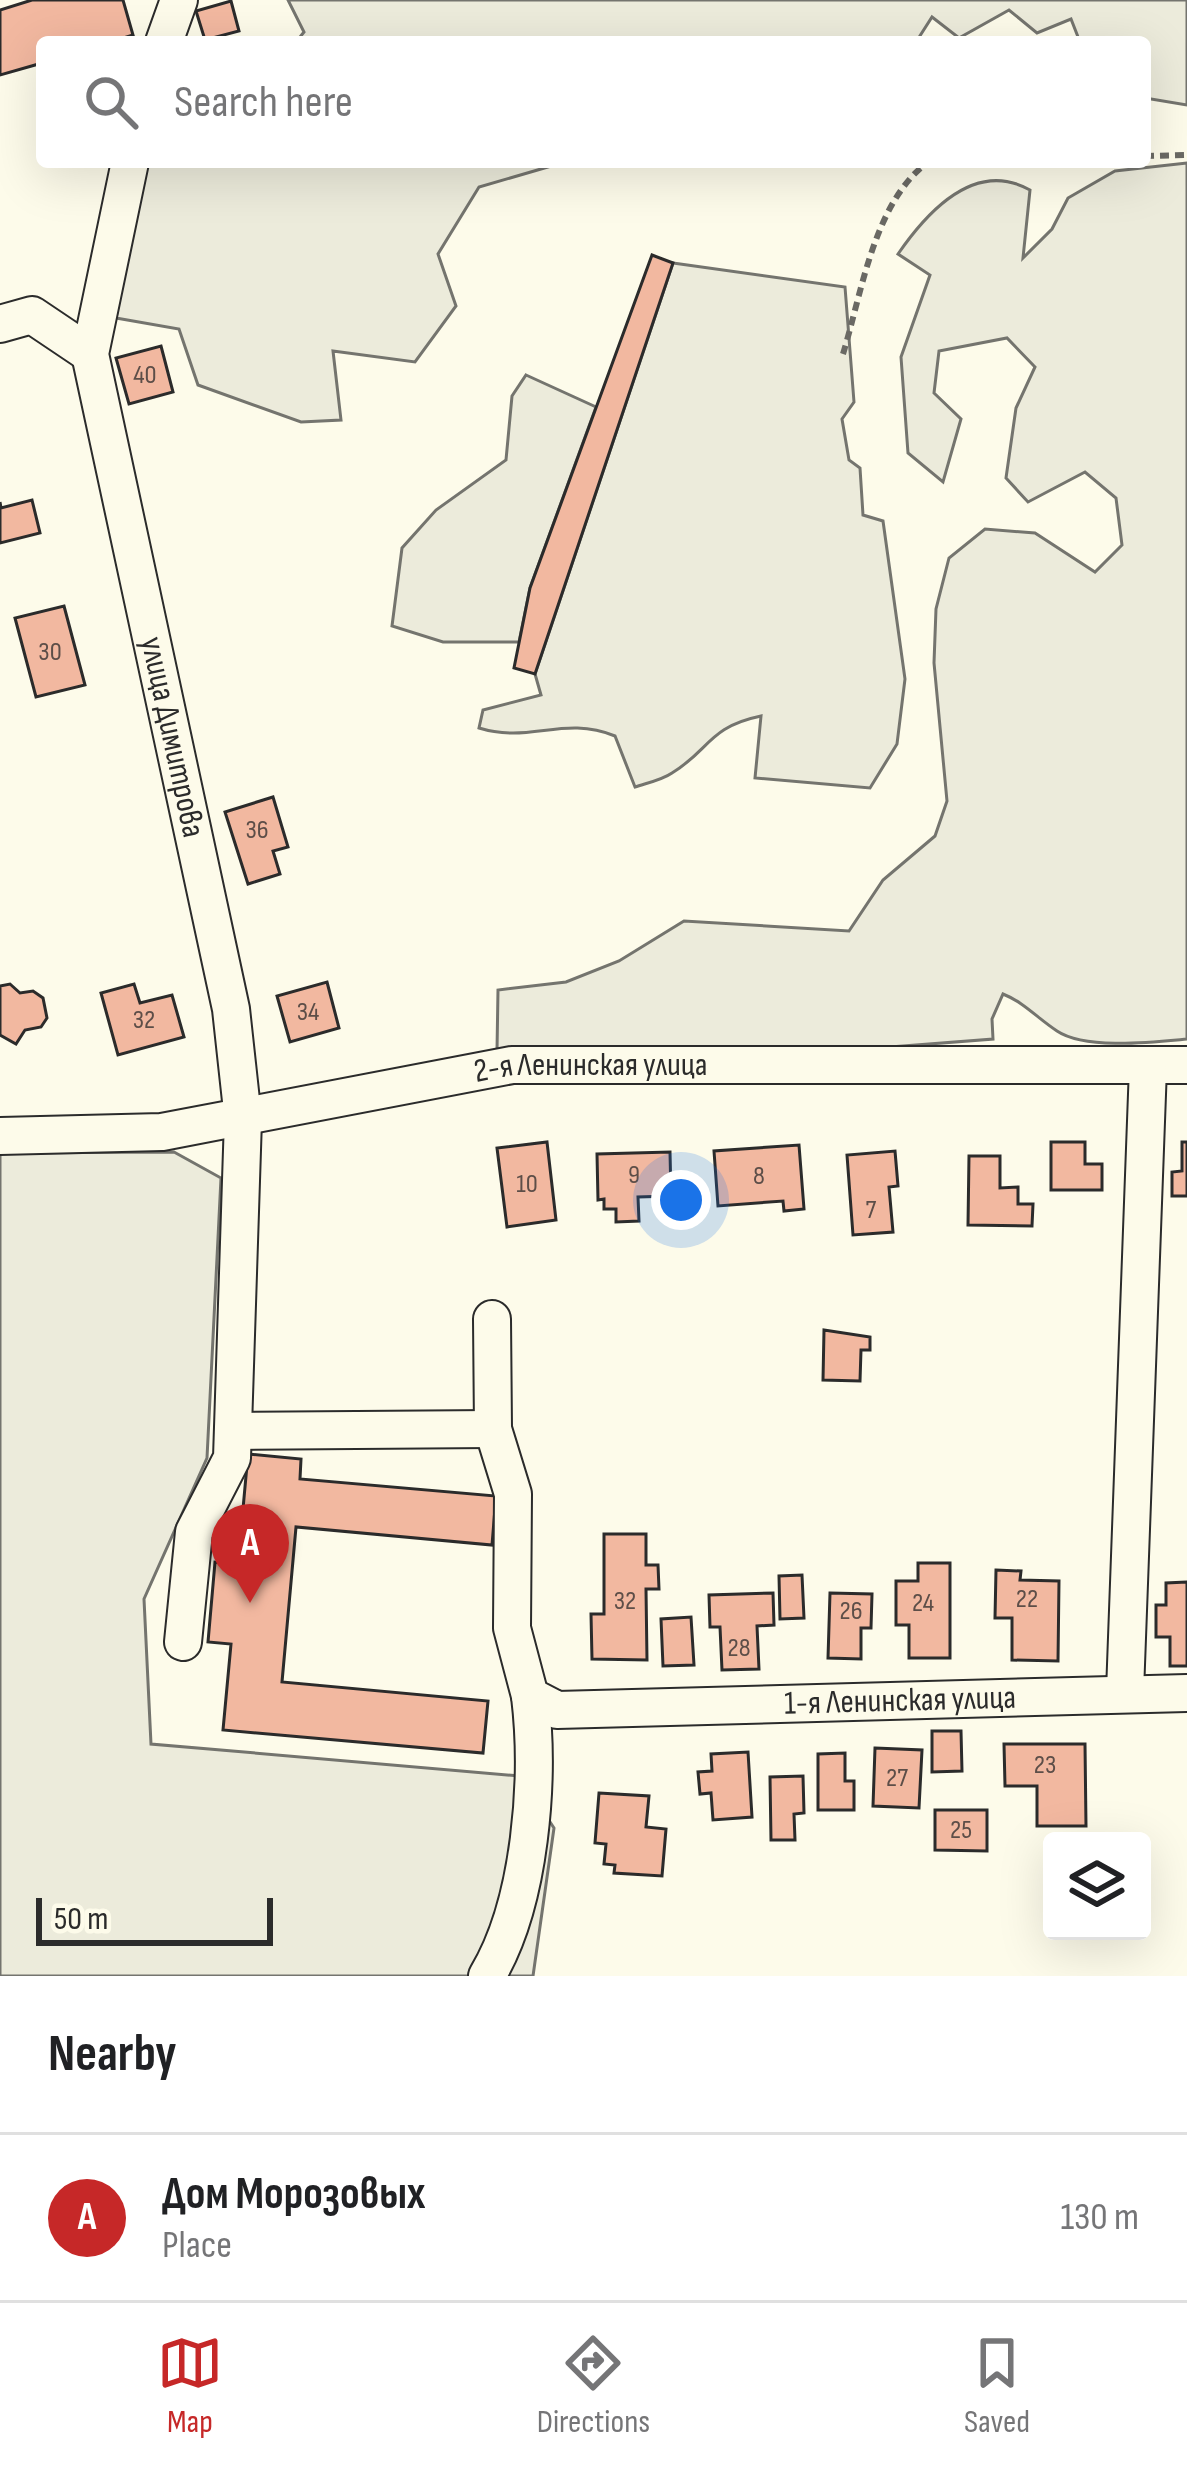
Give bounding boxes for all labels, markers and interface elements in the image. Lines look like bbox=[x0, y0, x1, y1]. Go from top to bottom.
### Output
search box bbox=[36, 36, 1151, 168]
icon: search bbox=[78, 69, 144, 135]
text: Search here bbox=[174, 75, 353, 130]
house number: 40 bbox=[133, 359, 157, 391]
street label: улица Димитрова bbox=[131, 633, 214, 841]
house number: 30 bbox=[38, 636, 62, 668]
house number: 36 bbox=[245, 814, 269, 846]
house number: 34 bbox=[297, 996, 319, 1028]
house number: 32 bbox=[133, 1004, 155, 1036]
street label: 2-я Ленинская улица bbox=[471, 1045, 708, 1092]
house number: 9 bbox=[628, 1159, 640, 1191]
house number: 8 bbox=[753, 1160, 765, 1192]
house number: 10 bbox=[516, 1168, 538, 1200]
your location bbox=[651, 1170, 711, 1230]
house number: 7 bbox=[866, 1194, 877, 1226]
pin: A bbox=[211, 1504, 289, 1603]
house number: 22 bbox=[1016, 1583, 1038, 1615]
house number: 32 bbox=[614, 1585, 636, 1617]
house number: 24 bbox=[912, 1587, 934, 1619]
house number: 26 bbox=[840, 1595, 862, 1627]
house number: 28 bbox=[728, 1632, 750, 1664]
street label: 1-я Ленинская улица bbox=[784, 1678, 1017, 1724]
house number: 23 bbox=[1034, 1749, 1056, 1781]
house number: 27 bbox=[886, 1762, 908, 1794]
house number: 25 bbox=[950, 1814, 972, 1846]
map controls bbox=[1043, 1832, 1151, 1940]
button: layers bbox=[1043, 1832, 1151, 1940]
scale bar bbox=[36, 1892, 273, 1945]
text: 50 m bbox=[54, 1899, 108, 1939]
text: Nearby bbox=[48, 2024, 177, 2085]
text: Дом Морозовых bbox=[162, 2167, 426, 2222]
text: A bbox=[78, 2194, 96, 2241]
text: 130 m bbox=[1060, 2194, 1139, 2241]
text: Place bbox=[162, 2222, 232, 2269]
tab: Map bbox=[157, 2330, 223, 2442]
tab: Directions bbox=[537, 2330, 650, 2442]
tab: Saved bbox=[964, 2330, 1030, 2442]

